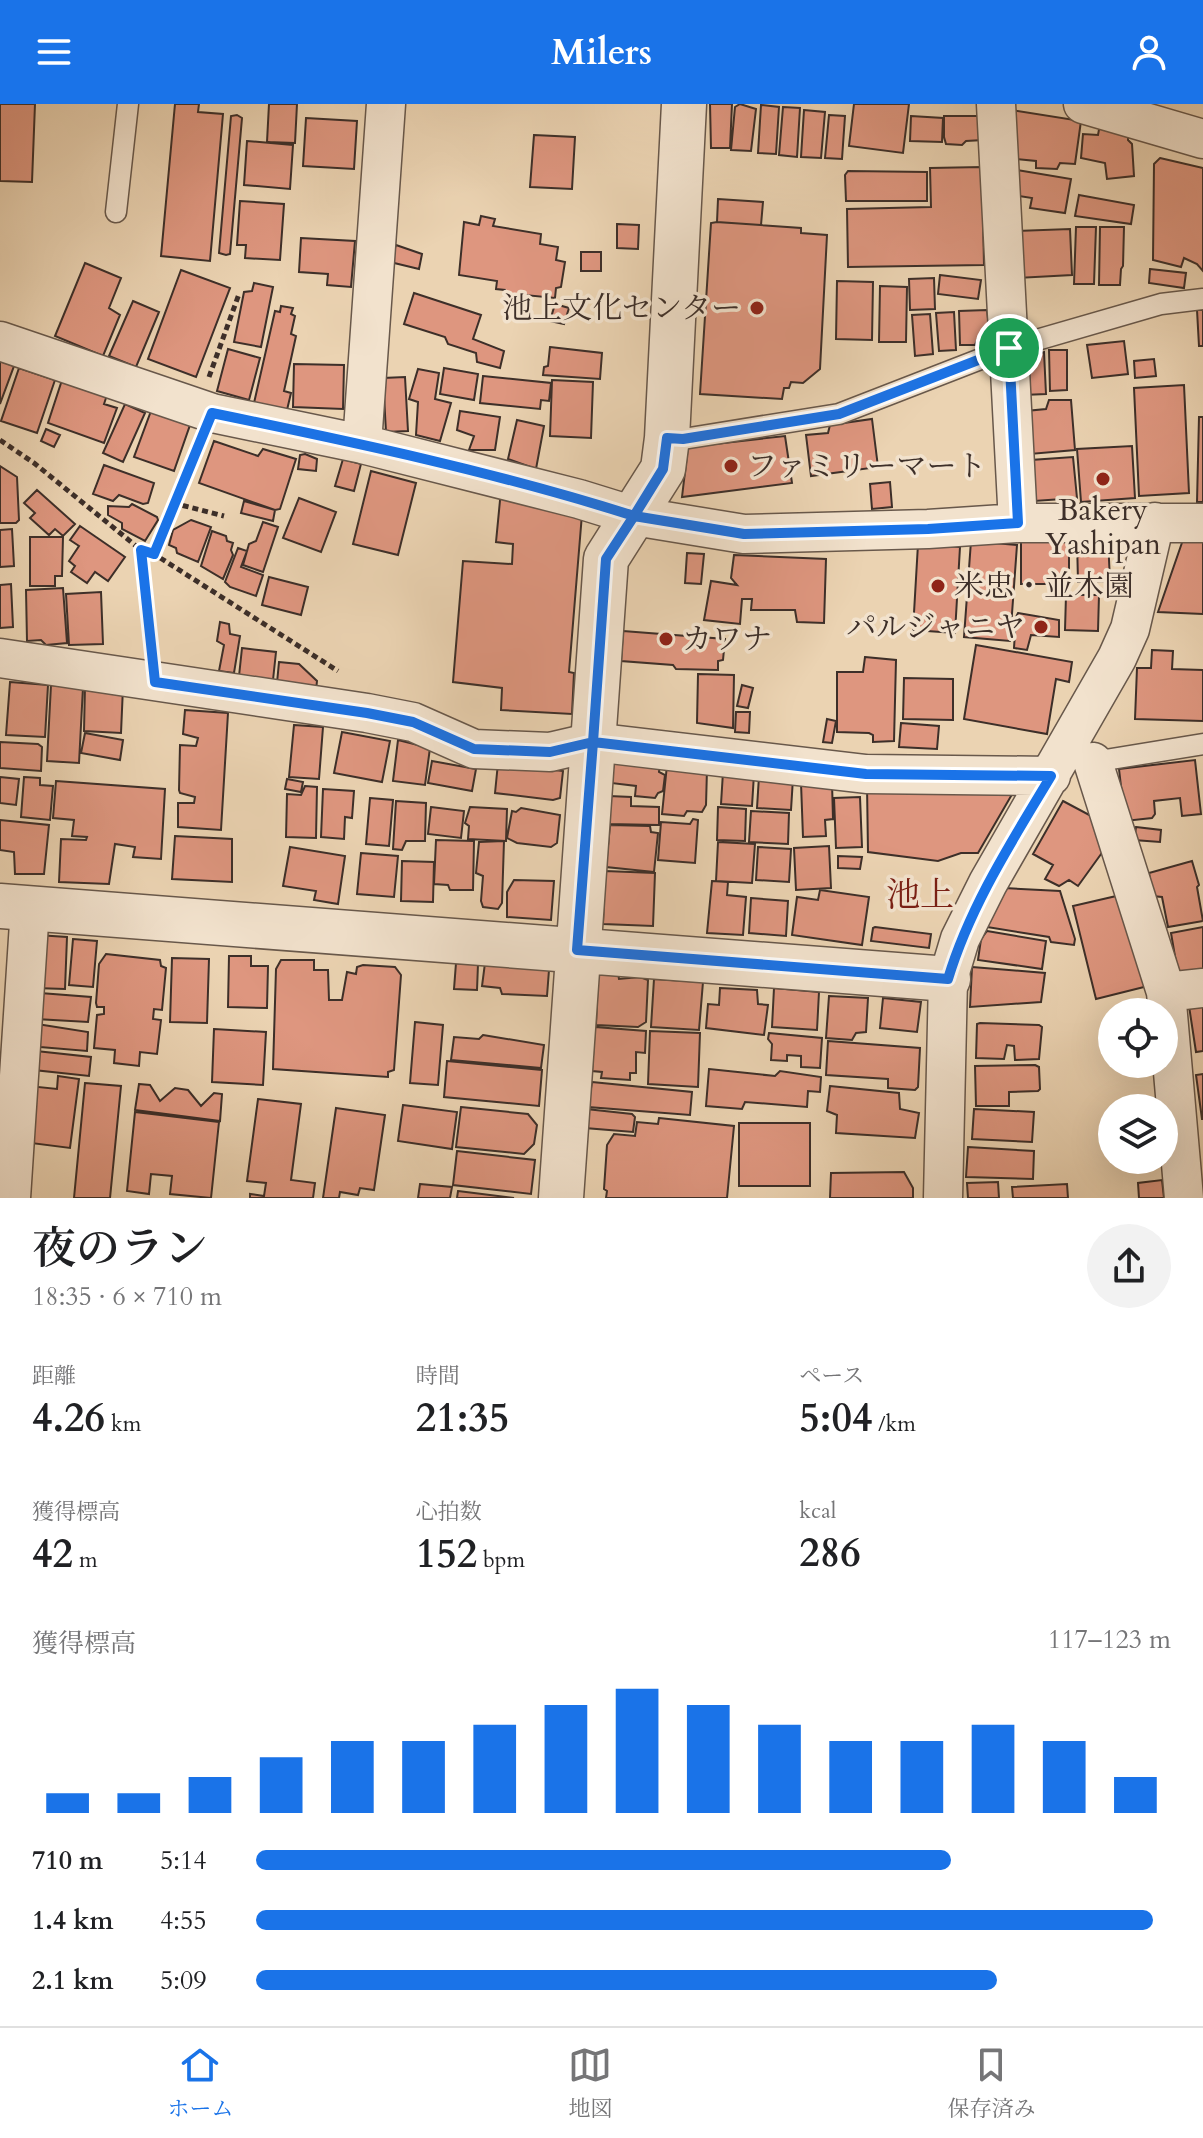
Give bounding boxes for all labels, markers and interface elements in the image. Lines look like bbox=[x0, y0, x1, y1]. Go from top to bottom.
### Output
text: Milers bbox=[551, 28, 652, 77]
icon: menu bbox=[32, 30, 76, 74]
icon: person bbox=[1127, 30, 1171, 74]
place label: 池上文化センター bbox=[502, 288, 741, 329]
marker: 池上文化センター bbox=[748, 299, 766, 317]
pin bbox=[975, 314, 1043, 382]
icon: arrive bbox=[987, 326, 1031, 370]
place label: ファミリーマート bbox=[747, 446, 986, 487]
marker: ファミリーマート bbox=[722, 457, 740, 475]
marker: Bakery Yashipan bbox=[1094, 470, 1112, 488]
place label: Bakery Yashipan bbox=[1045, 490, 1161, 565]
place label: 米忠・並木園 bbox=[954, 566, 1134, 607]
marker: 米忠・並木園 bbox=[929, 577, 947, 595]
place label: パルジャニヤ bbox=[846, 607, 1025, 648]
marker: パルジャニヤ bbox=[1032, 618, 1050, 636]
place label: カワナ bbox=[682, 619, 772, 660]
marker: カワナ bbox=[657, 630, 675, 648]
district label: 池上 bbox=[886, 872, 954, 918]
map controls bbox=[1098, 998, 1178, 1174]
button: locate bbox=[1098, 998, 1178, 1078]
button: layers bbox=[1098, 1094, 1178, 1174]
text: 夜のラン bbox=[32, 1219, 208, 1279]
button: share bbox=[1087, 1224, 1171, 1308]
text: 18:35 · 6 × 710 m bbox=[32, 1279, 222, 1314]
text: 距離 bbox=[32, 1361, 76, 1391]
text: 時間 bbox=[416, 1361, 460, 1391]
text: ペース bbox=[799, 1361, 864, 1391]
text: 4.26 bbox=[32, 1391, 105, 1446]
text: 21:35 bbox=[416, 1391, 509, 1446]
text: 5:04 bbox=[799, 1391, 872, 1446]
text: km bbox=[105, 1409, 141, 1439]
text: /km bbox=[872, 1409, 916, 1439]
text: kcal bbox=[799, 1496, 836, 1526]
text: 獲得標高 bbox=[32, 1497, 120, 1527]
text: 心拍数 bbox=[416, 1497, 482, 1527]
text: 286 bbox=[799, 1526, 861, 1581]
text: 42 bbox=[32, 1527, 73, 1582]
text: 152 bbox=[416, 1527, 477, 1582]
text: m bbox=[73, 1545, 98, 1575]
text: bpm bbox=[477, 1545, 525, 1575]
text: 117–123 m bbox=[1048, 1622, 1171, 1657]
text: 獲得標高 bbox=[32, 1626, 136, 1661]
text: 710 m bbox=[32, 1843, 103, 1878]
text: 5:14 bbox=[160, 1843, 207, 1878]
text: 1.4 km bbox=[32, 1903, 113, 1938]
text: 4:55 bbox=[160, 1903, 207, 1938]
text: 2.1 km bbox=[32, 1963, 113, 1998]
text: 5:09 bbox=[160, 1963, 207, 1998]
tab: ホーム bbox=[167, 2043, 234, 2124]
tab: 地図 bbox=[568, 2043, 613, 2124]
tab: 保存済み bbox=[947, 2043, 1036, 2124]

